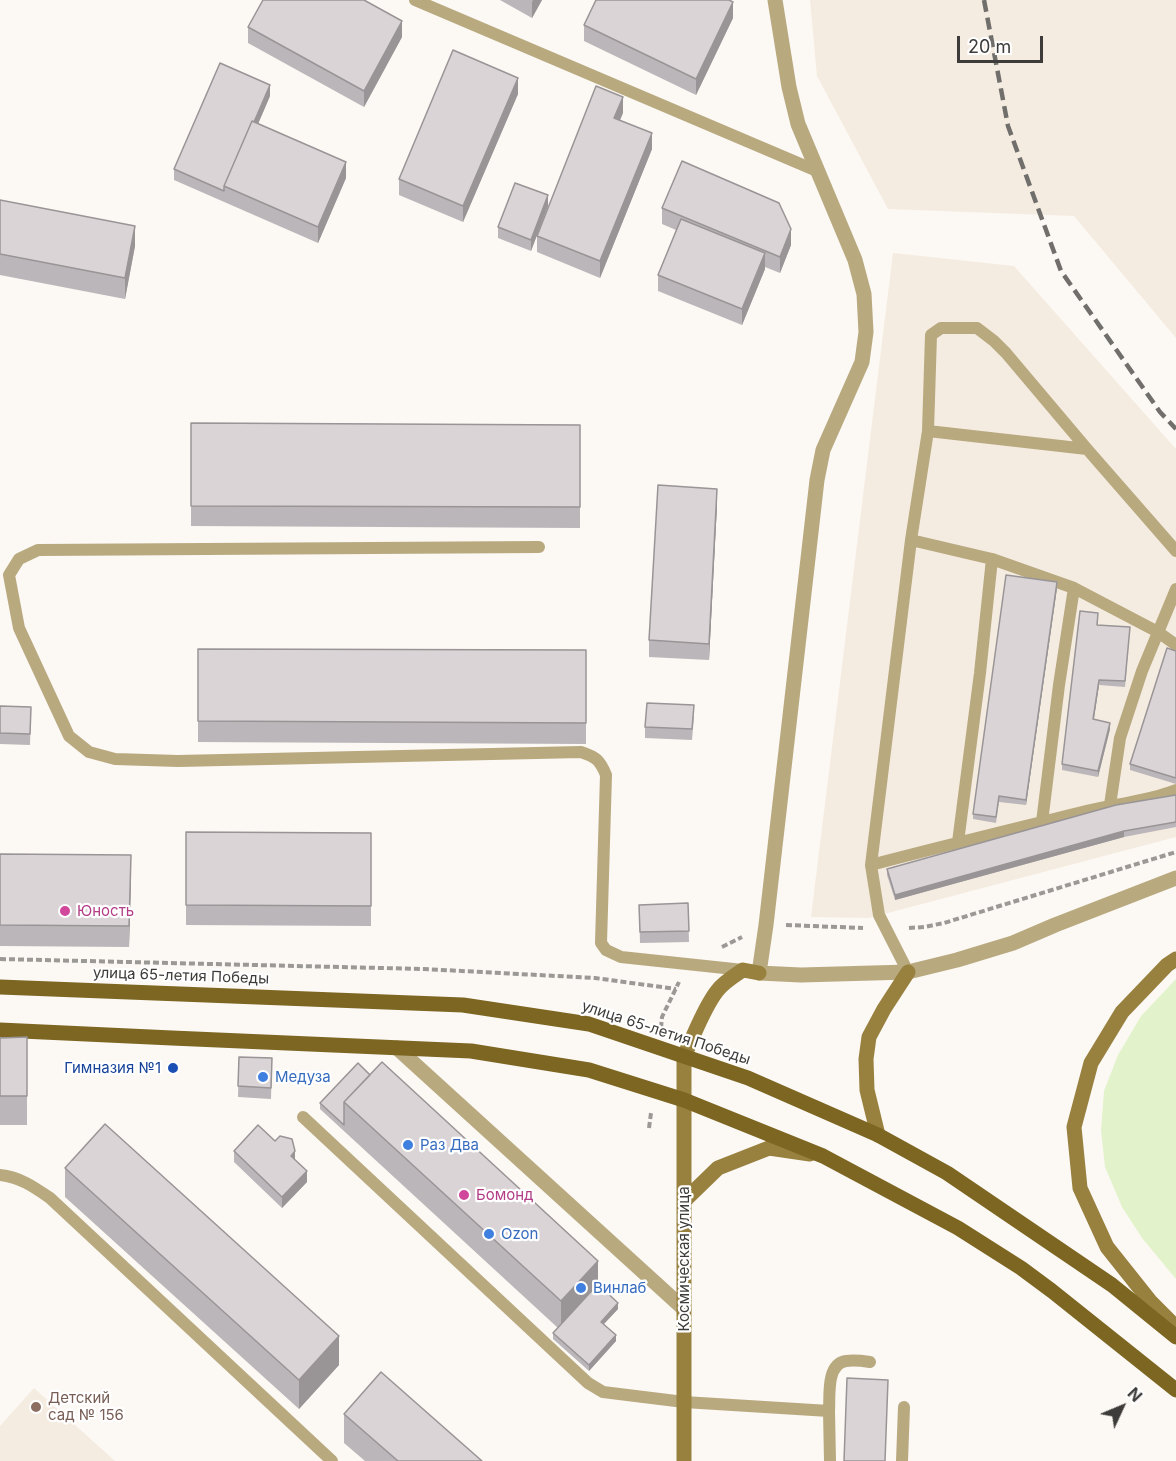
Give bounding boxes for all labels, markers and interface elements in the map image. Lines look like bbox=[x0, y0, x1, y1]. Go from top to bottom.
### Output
scale bar bbox=[960, 24, 1046, 62]
text: 20 m bbox=[968, 36, 1011, 57]
place label: Юность bbox=[77, 902, 134, 920]
marker: Юность bbox=[58, 904, 72, 918]
street label: улица 65-летия Победы bbox=[93, 964, 269, 988]
street label: улица 65-летия Победы bbox=[579, 997, 753, 1069]
place label: Гимназия №1 bbox=[64, 1059, 161, 1077]
marker: Гимназия №1 bbox=[166, 1061, 180, 1075]
place label: Медуза bbox=[275, 1068, 331, 1086]
marker: Медуза bbox=[256, 1070, 270, 1084]
place label: Раз Два bbox=[420, 1136, 479, 1154]
marker: Раз Два bbox=[401, 1138, 415, 1152]
place label: Бомонд bbox=[476, 1186, 534, 1204]
street label: Космическая улица bbox=[675, 1186, 693, 1332]
marker: Бомонд bbox=[457, 1188, 471, 1202]
place label: Ozon bbox=[501, 1225, 538, 1243]
marker: Ozon bbox=[482, 1227, 496, 1241]
place label: Винлаб bbox=[593, 1279, 646, 1297]
marker: Винлаб bbox=[574, 1281, 588, 1295]
north arrow bbox=[1092, 1377, 1152, 1437]
text: N bbox=[1124, 1383, 1146, 1406]
place label: Детский сад № 156 bbox=[48, 1389, 124, 1424]
marker: Детский сад № 156 bbox=[29, 1400, 43, 1414]

